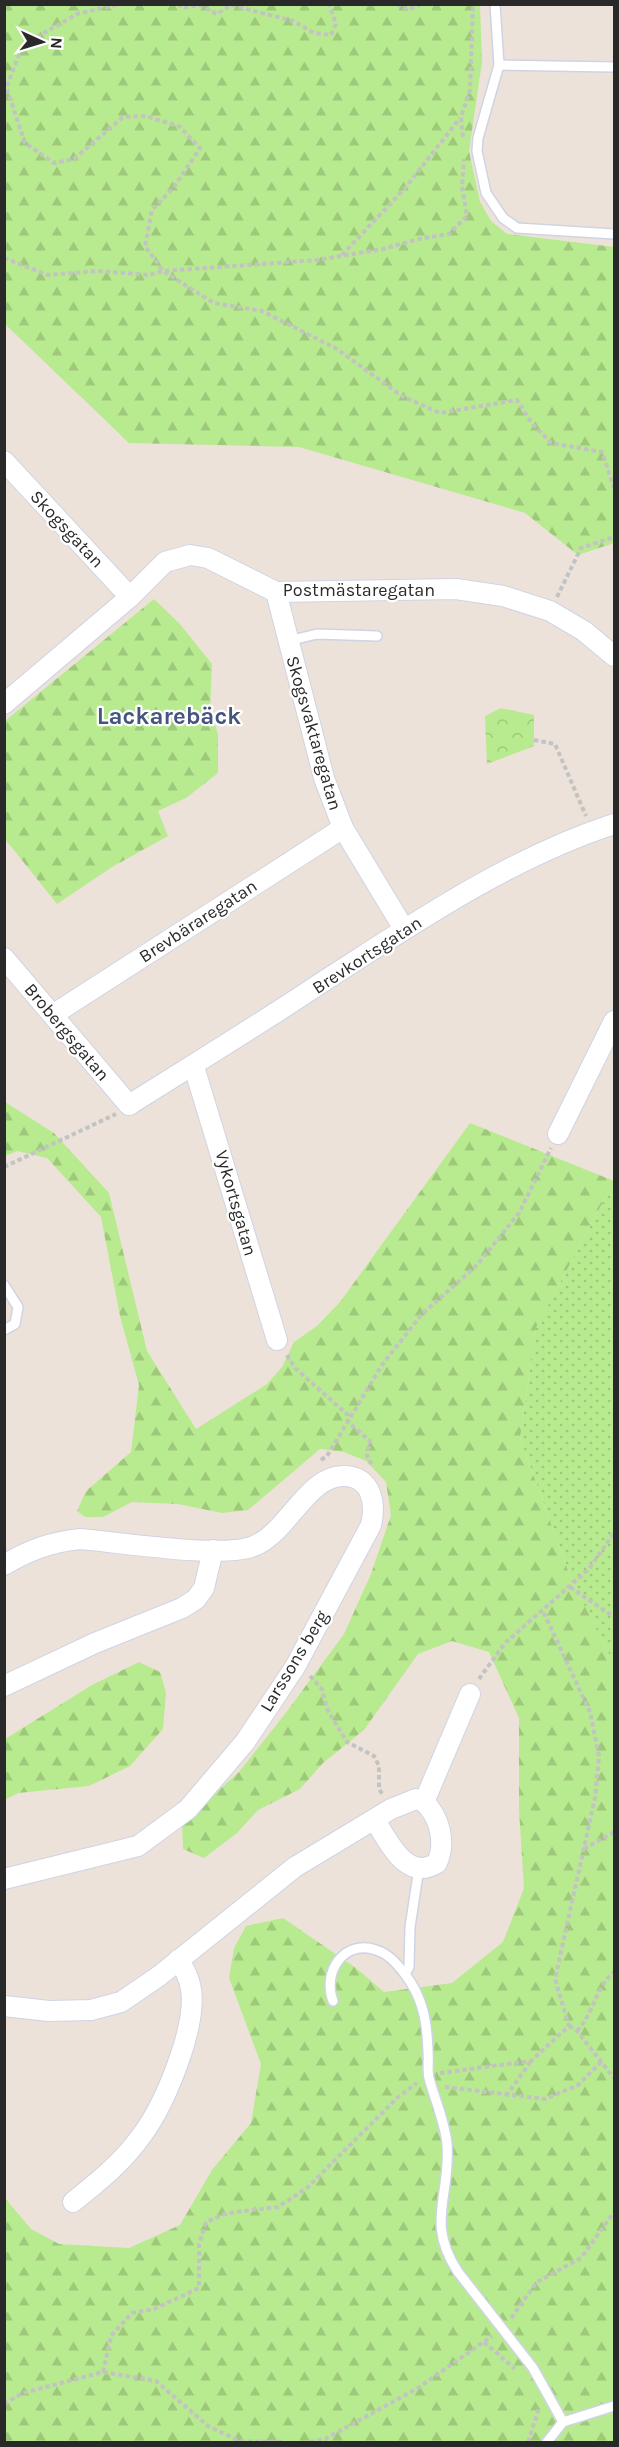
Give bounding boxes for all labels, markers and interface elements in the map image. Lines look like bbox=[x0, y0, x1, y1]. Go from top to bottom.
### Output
north arrow bbox=[12, 12, 72, 72]
text: N bbox=[47, 37, 66, 49]
street label: Skogsgatan bbox=[26, 486, 108, 572]
street label: Postmästaregatan bbox=[283, 579, 435, 601]
street label: Skogsvaktaregatan bbox=[281, 653, 347, 813]
district label: Lackarebäck bbox=[97, 702, 241, 730]
street label: Brevbäraregatan bbox=[135, 875, 261, 967]
street label: Brevkortsgatan bbox=[308, 911, 426, 999]
street label: Brobergsgatan bbox=[20, 979, 114, 1085]
street label: Vykortsgatan bbox=[210, 1148, 262, 1258]
street label: Larssons berg bbox=[255, 1606, 333, 1716]

